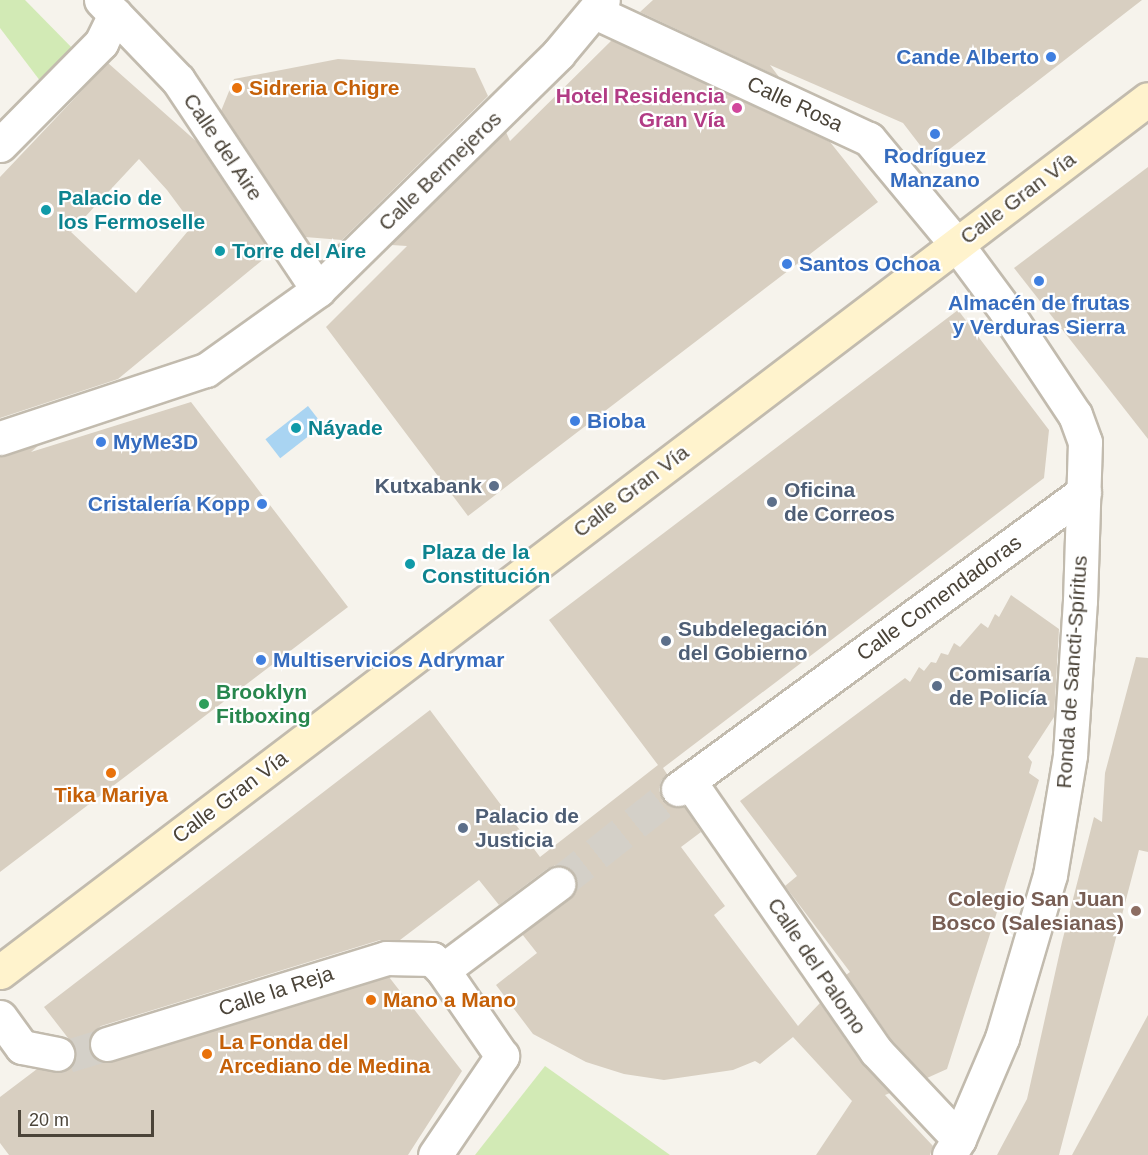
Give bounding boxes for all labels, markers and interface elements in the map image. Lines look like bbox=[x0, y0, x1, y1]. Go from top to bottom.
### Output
place label: Cande Alberto bbox=[895, 44, 1039, 70]
marker: Cande Alberto bbox=[1044, 50, 1058, 64]
street label: Calle Rosa bbox=[743, 71, 847, 137]
place label: Sidreria Chigre bbox=[249, 75, 400, 101]
marker: Sidreria Chigre bbox=[230, 81, 244, 95]
place label: Hotel Residencia Gran Vía bbox=[556, 83, 725, 133]
street label: Calle del Aire bbox=[178, 88, 268, 206]
marker: Hotel Residencia Gran Vía bbox=[730, 101, 744, 115]
street label: Calle Bermejeros bbox=[373, 106, 507, 236]
marker: Rodríguez Manzano bbox=[928, 127, 942, 141]
place label: Rodríguez Manzano bbox=[884, 143, 986, 193]
street label: Calle Gran Vía bbox=[955, 146, 1081, 250]
place label: Palacio de los Fermoselle bbox=[58, 185, 205, 235]
marker: Palacio de los Fermoselle bbox=[39, 203, 53, 217]
place label: Torre del Aire bbox=[232, 238, 367, 264]
marker: Torre del Aire bbox=[213, 244, 227, 258]
place label: Santos Ochoa bbox=[799, 251, 940, 277]
marker: Santos Ochoa bbox=[780, 257, 794, 271]
marker: Almacén de frutas y Verduras Sierra bbox=[1032, 274, 1046, 288]
place label: Almacén de frutas y Verduras Sierra bbox=[948, 290, 1130, 340]
place label: Bioba bbox=[587, 408, 645, 434]
marker: Bioba bbox=[568, 414, 582, 428]
place label: Náyade bbox=[308, 415, 383, 441]
marker: Náyade bbox=[289, 421, 303, 435]
place label: MyMe3D bbox=[113, 429, 198, 455]
marker: MyMe3D bbox=[94, 435, 108, 449]
street label: Calle Gran Vía bbox=[568, 439, 694, 543]
place label: Kutxabank bbox=[375, 473, 482, 499]
place label: Oficina de Correos bbox=[784, 477, 895, 527]
marker: Kutxabank bbox=[487, 479, 501, 493]
place label: Cristalería Kopp bbox=[88, 491, 250, 517]
marker: Oficina de Correos bbox=[765, 495, 779, 509]
marker: Cristalería Kopp bbox=[255, 497, 269, 511]
street label: Calle Comendadoras bbox=[852, 530, 1026, 666]
place label: Plaza de la Constitución bbox=[422, 539, 550, 589]
street label: Ronda de Sancti-Spíritus bbox=[1051, 555, 1093, 789]
marker: Plaza de la Constitución bbox=[403, 557, 417, 571]
place label: Subdelegación del Gobierno bbox=[678, 616, 827, 666]
marker: Subdelegación del Gobierno bbox=[659, 634, 673, 648]
place label: Multiservicios Adrymar bbox=[273, 647, 505, 673]
marker: Multiservicios Adrymar bbox=[254, 653, 268, 667]
place label: Comisaría de Policía bbox=[949, 661, 1051, 711]
place label: Brooklyn Fitboxing bbox=[216, 679, 310, 729]
marker: Comisaría de Policía bbox=[930, 679, 944, 693]
marker: Brooklyn Fitboxing bbox=[197, 697, 211, 711]
street label: Calle Gran Vía bbox=[167, 745, 293, 849]
marker: Tika Mariya bbox=[104, 766, 118, 780]
place label: Tika Mariya bbox=[54, 782, 168, 808]
place label: Palacio de Justicia bbox=[475, 803, 579, 853]
marker: Palacio de Justicia bbox=[456, 821, 470, 835]
place label: Colegio San Juan Bosco (Salesianas) bbox=[931, 886, 1124, 936]
street label: Calle del Palomo bbox=[762, 893, 872, 1039]
marker: Colegio San Juan Bosco (Salesianas) bbox=[1129, 904, 1143, 918]
street label: Calle la Reja bbox=[215, 961, 337, 1021]
place label: Mano a Mano bbox=[383, 987, 516, 1013]
marker: Mano a Mano bbox=[364, 993, 378, 1007]
place label: La Fonda del Arcediano de Medina bbox=[219, 1029, 430, 1079]
marker: La Fonda del Arcediano de Medina bbox=[200, 1047, 214, 1061]
scale bar bbox=[21, 1098, 158, 1136]
text: 20 m bbox=[29, 1110, 69, 1130]

